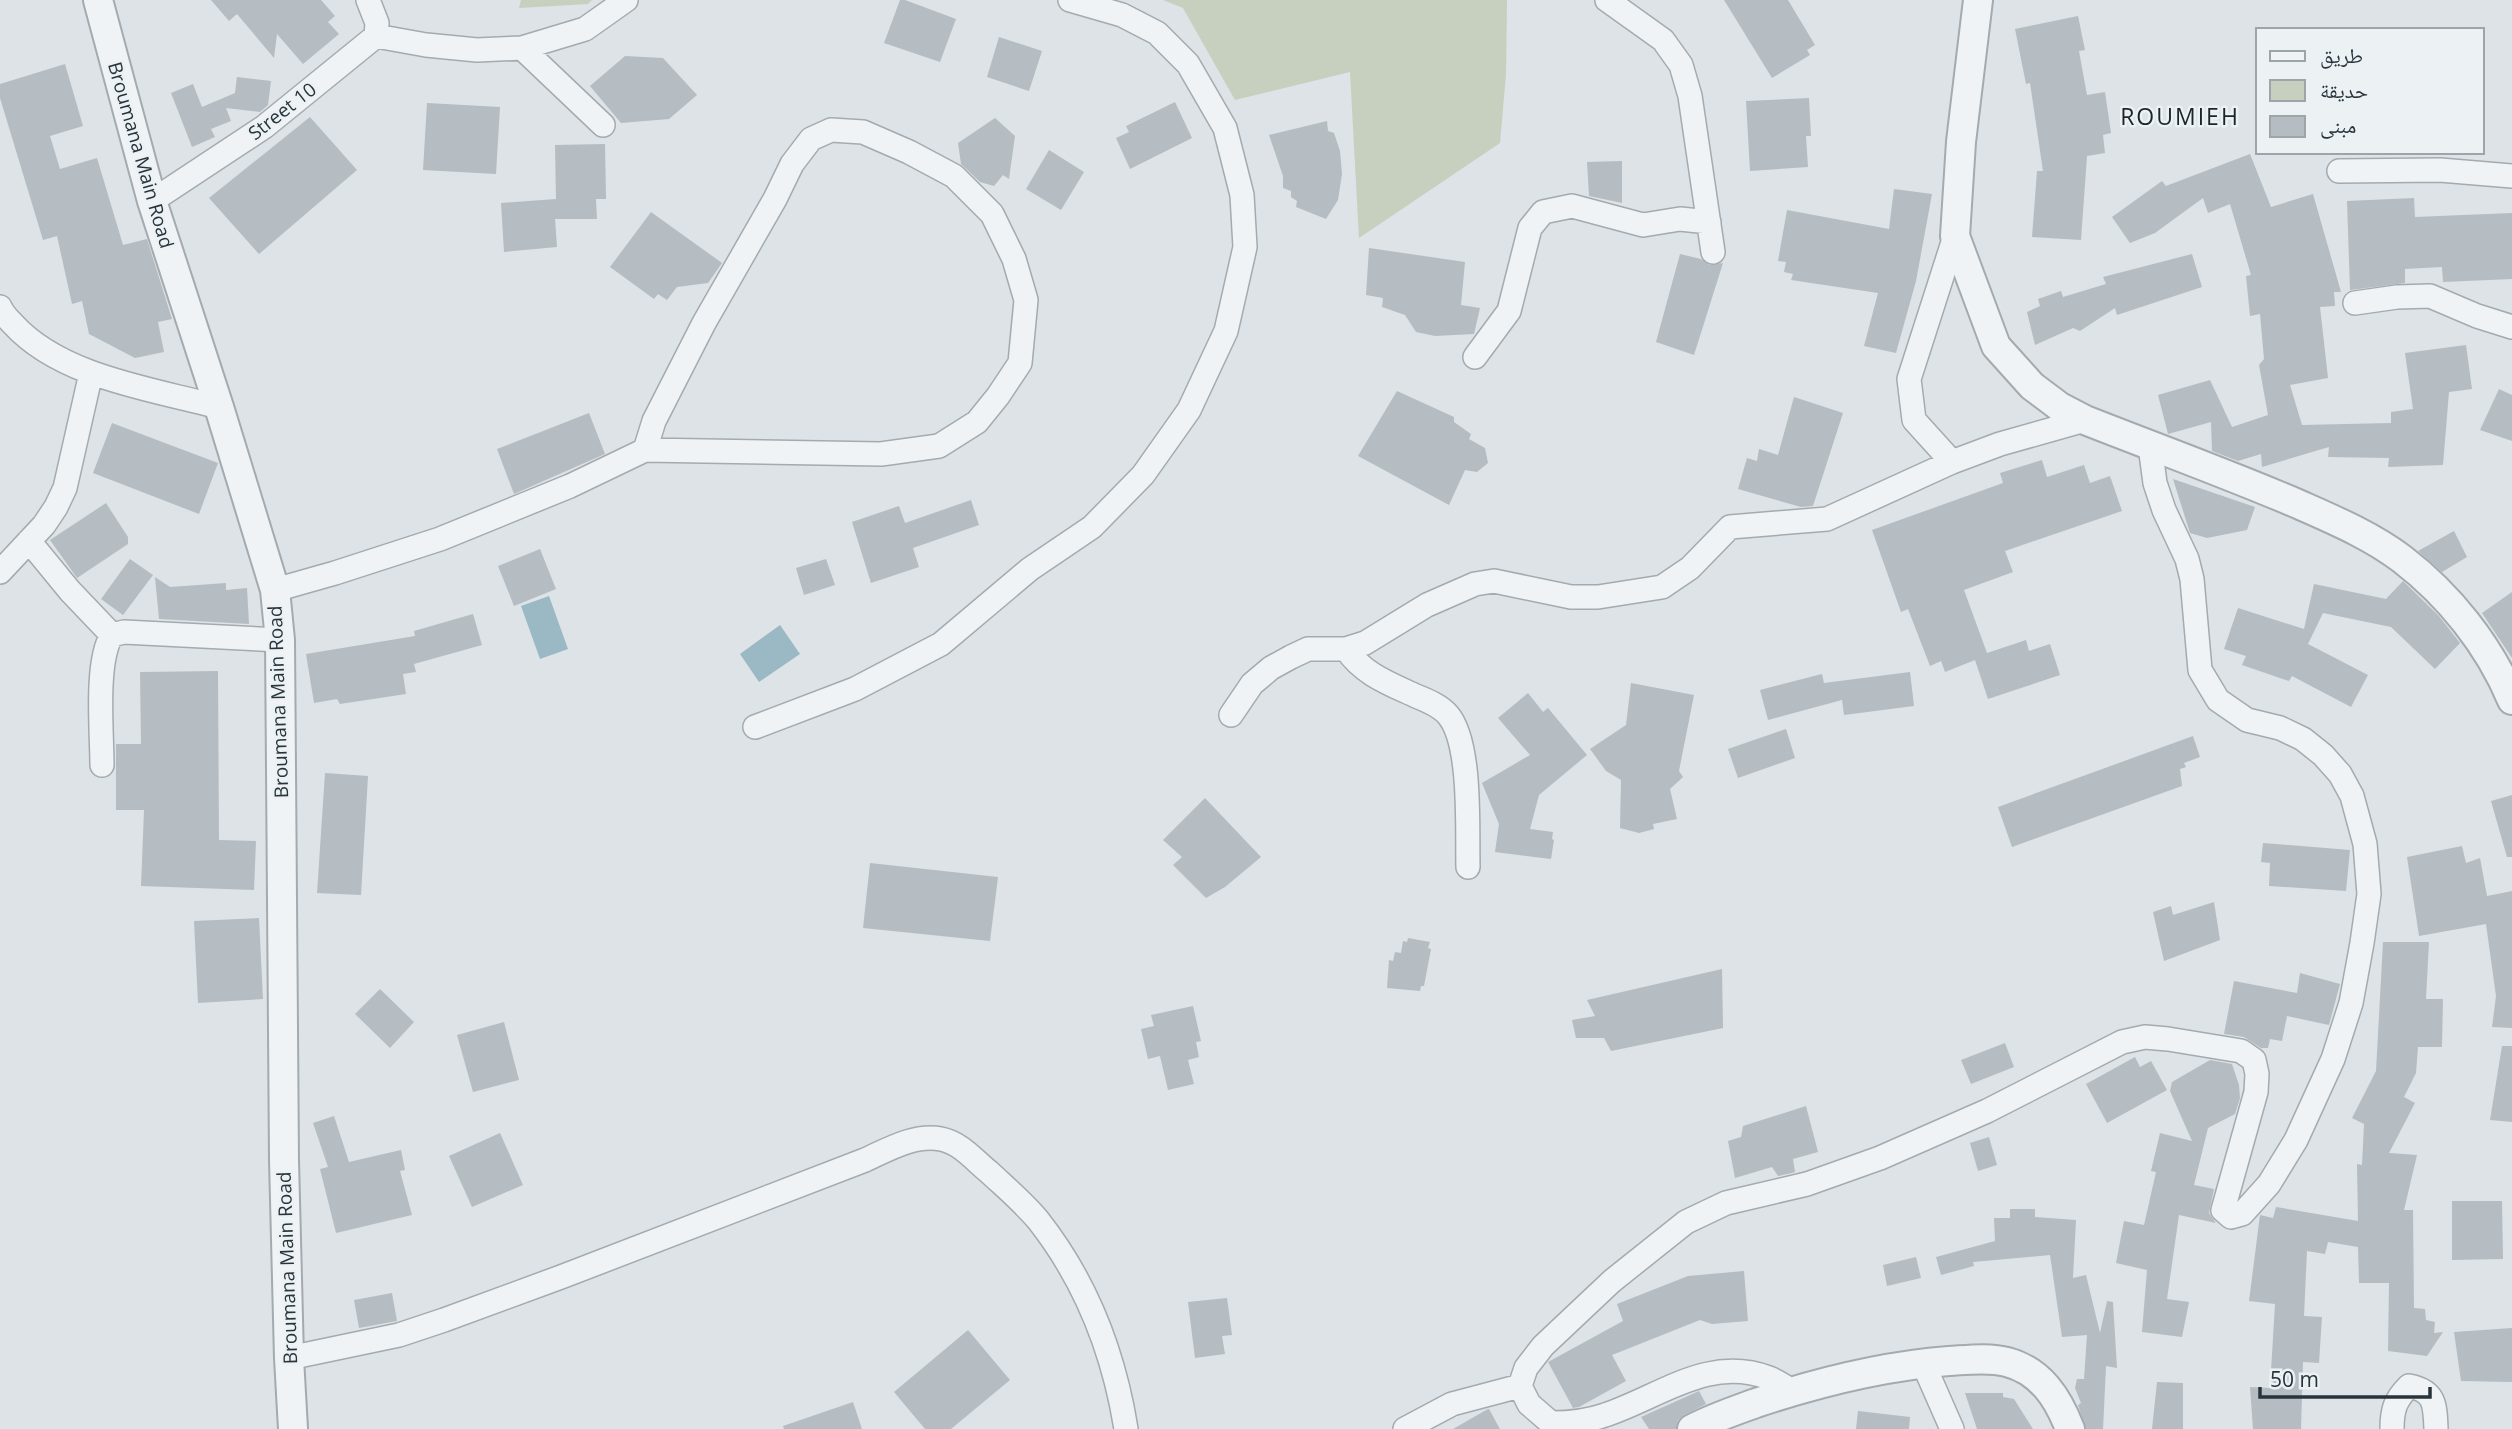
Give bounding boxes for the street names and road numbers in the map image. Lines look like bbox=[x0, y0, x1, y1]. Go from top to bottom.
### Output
street label: Broumana Main Road bbox=[102, 59, 180, 251]
street label: Street 10 bbox=[243, 76, 321, 146]
street label: Broumana Main Road bbox=[262, 605, 294, 799]
street label: Broumana Main Road bbox=[271, 1171, 303, 1365]

